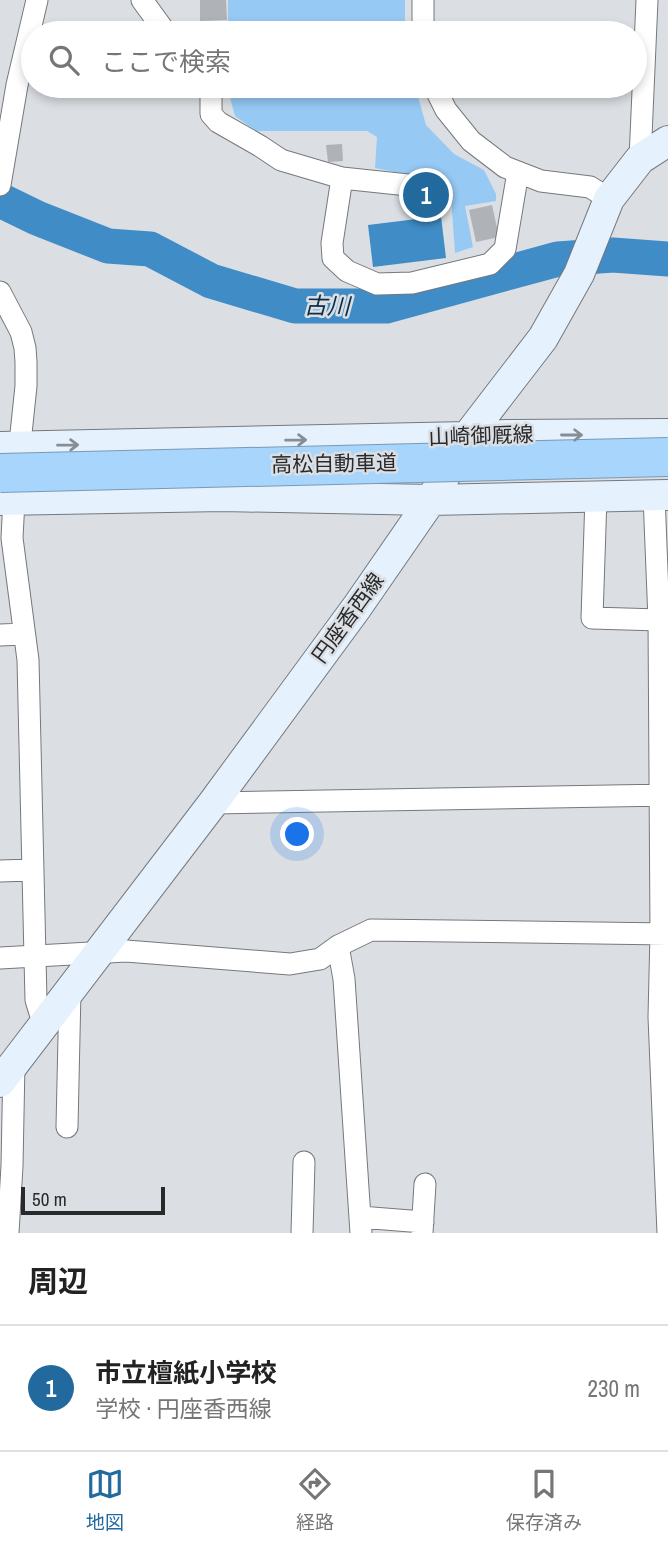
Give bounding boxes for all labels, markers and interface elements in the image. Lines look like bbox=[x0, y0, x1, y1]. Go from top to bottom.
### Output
search box bbox=[21, 21, 647, 98]
icon: search bbox=[45, 41, 83, 79]
text: ここで検索 bbox=[101, 44, 231, 79]
pin: 1 bbox=[403, 169, 449, 221]
water label: 古川 bbox=[304, 290, 353, 321]
street label: 山崎御厩線 bbox=[428, 419, 534, 452]
one-way arrow bbox=[560, 428, 583, 442]
one-way arrow bbox=[284, 434, 307, 447]
one-way arrow bbox=[56, 438, 79, 452]
street label: 高松自動車道 bbox=[271, 448, 397, 479]
street label: 円座香西線 bbox=[305, 567, 390, 669]
your location bbox=[280, 817, 314, 851]
scale bar bbox=[21, 1184, 164, 1216]
text: 50 m bbox=[32, 1186, 67, 1212]
text: 周辺 bbox=[28, 1261, 88, 1301]
text: 市立檀紙小学校 bbox=[95, 1355, 277, 1390]
text: 1 bbox=[46, 1373, 56, 1404]
text: 230 m bbox=[588, 1373, 640, 1404]
text: 学校 · 円座香西線 bbox=[95, 1393, 272, 1424]
tab: 地図 bbox=[86, 1465, 124, 1535]
tab: 経路 bbox=[296, 1465, 334, 1535]
tab: 保存済み bbox=[506, 1465, 582, 1535]

